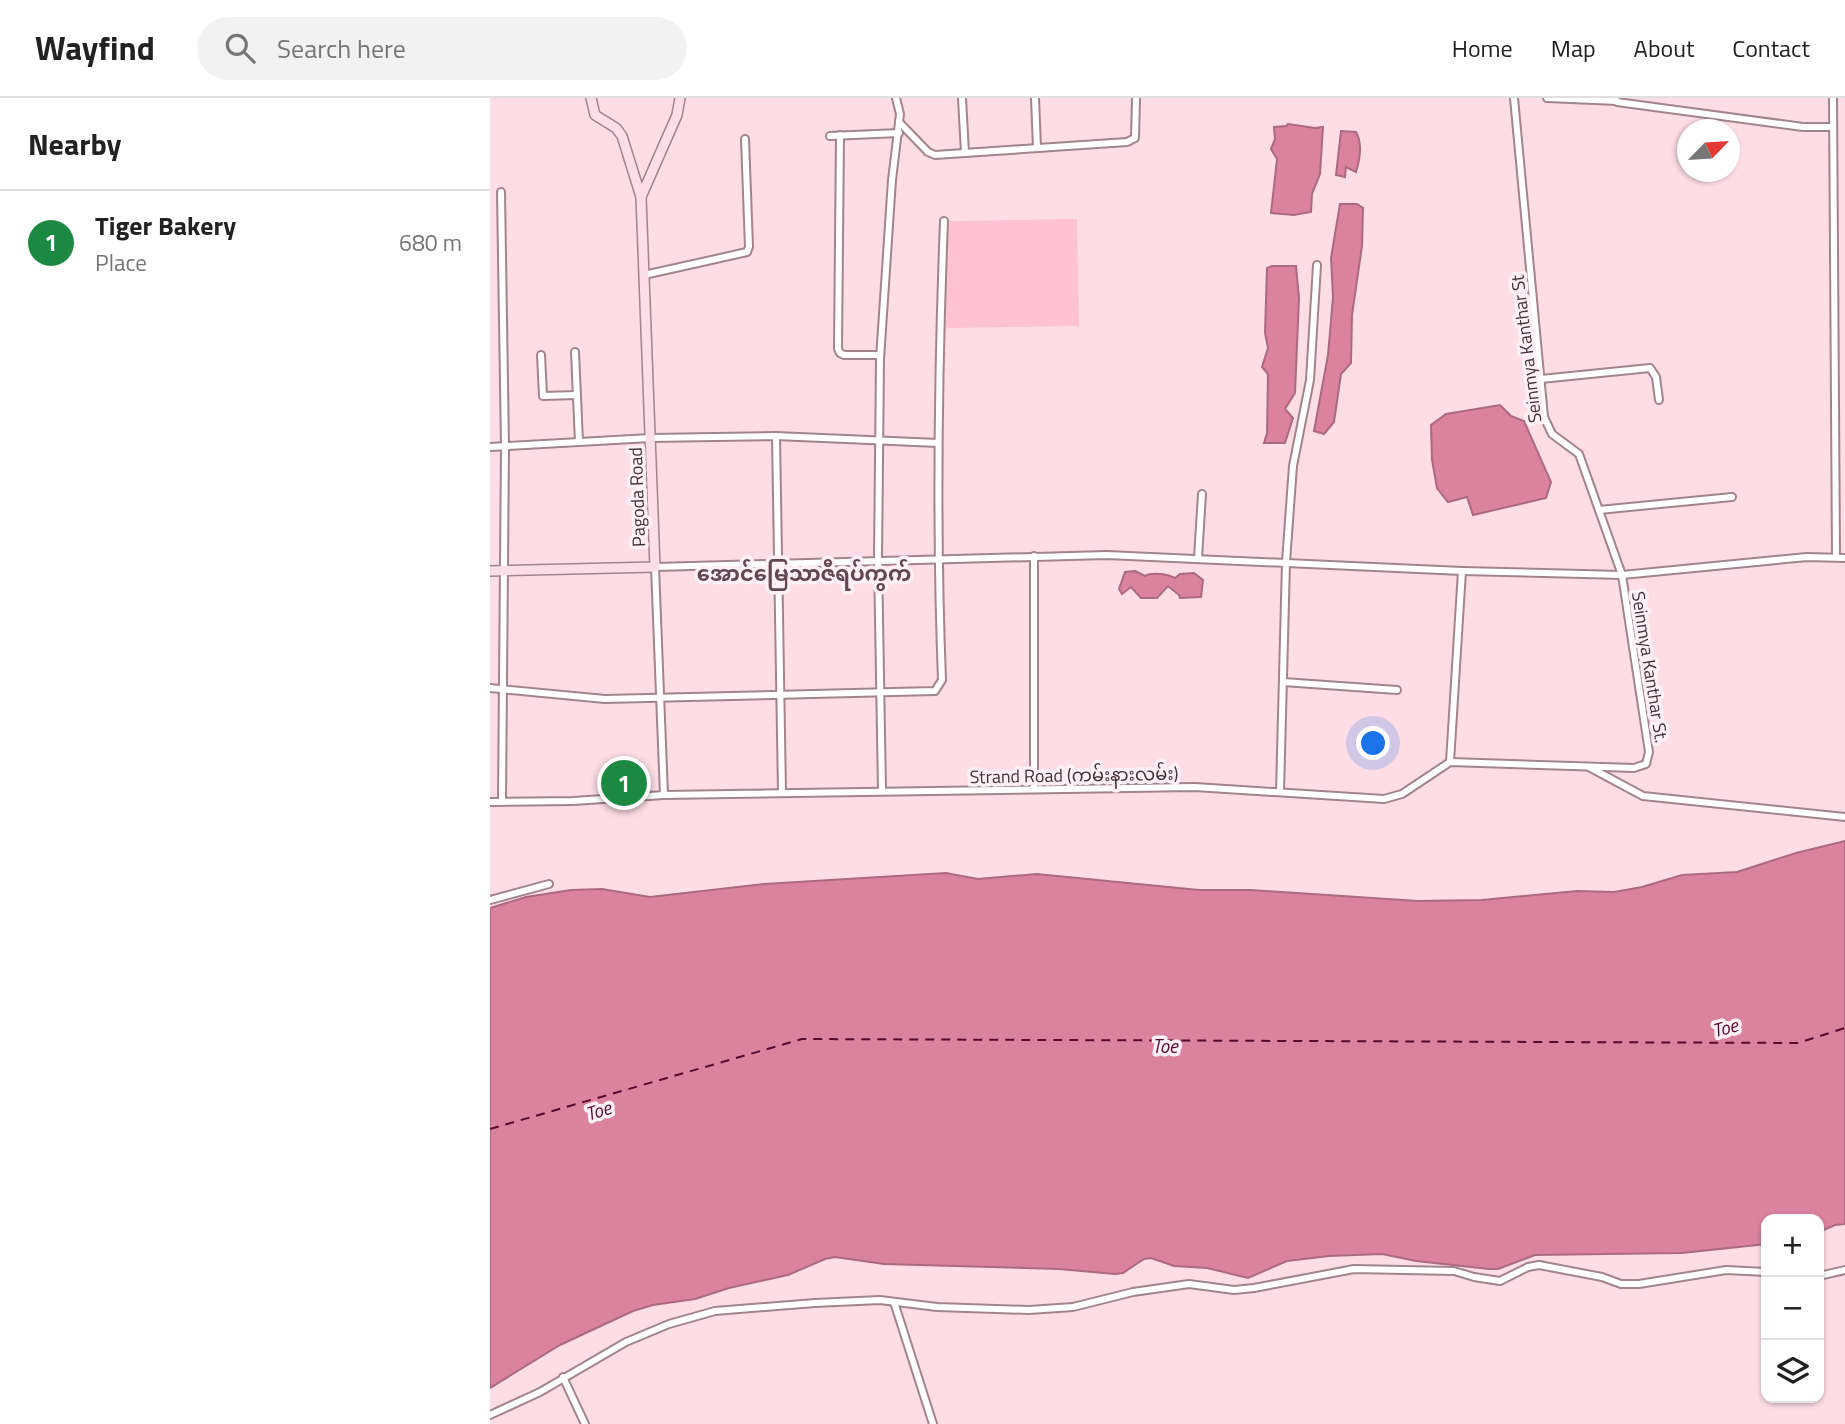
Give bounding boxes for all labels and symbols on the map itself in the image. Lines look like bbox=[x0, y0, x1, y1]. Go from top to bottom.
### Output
north arrow bbox=[1677, 119, 1740, 182]
street label: Seinmya Kanthar St bbox=[1503, 273, 1548, 425]
street label: Pagoda Road bbox=[622, 447, 652, 547]
district label: အောင်မြေသာဇီရပ်ကွက် bbox=[697, 557, 911, 591]
street label: Seinmya Kanthar St. bbox=[1625, 589, 1675, 745]
your location bbox=[1356, 726, 1390, 760]
pin: 1 bbox=[601, 757, 647, 809]
street label: Strand Road (ကမ်းနားလမ်း) bbox=[969, 760, 1179, 792]
water label: Toe bbox=[1709, 1009, 1742, 1044]
water label: Toe bbox=[1152, 1031, 1179, 1060]
water label: Toe bbox=[581, 1092, 616, 1128]

